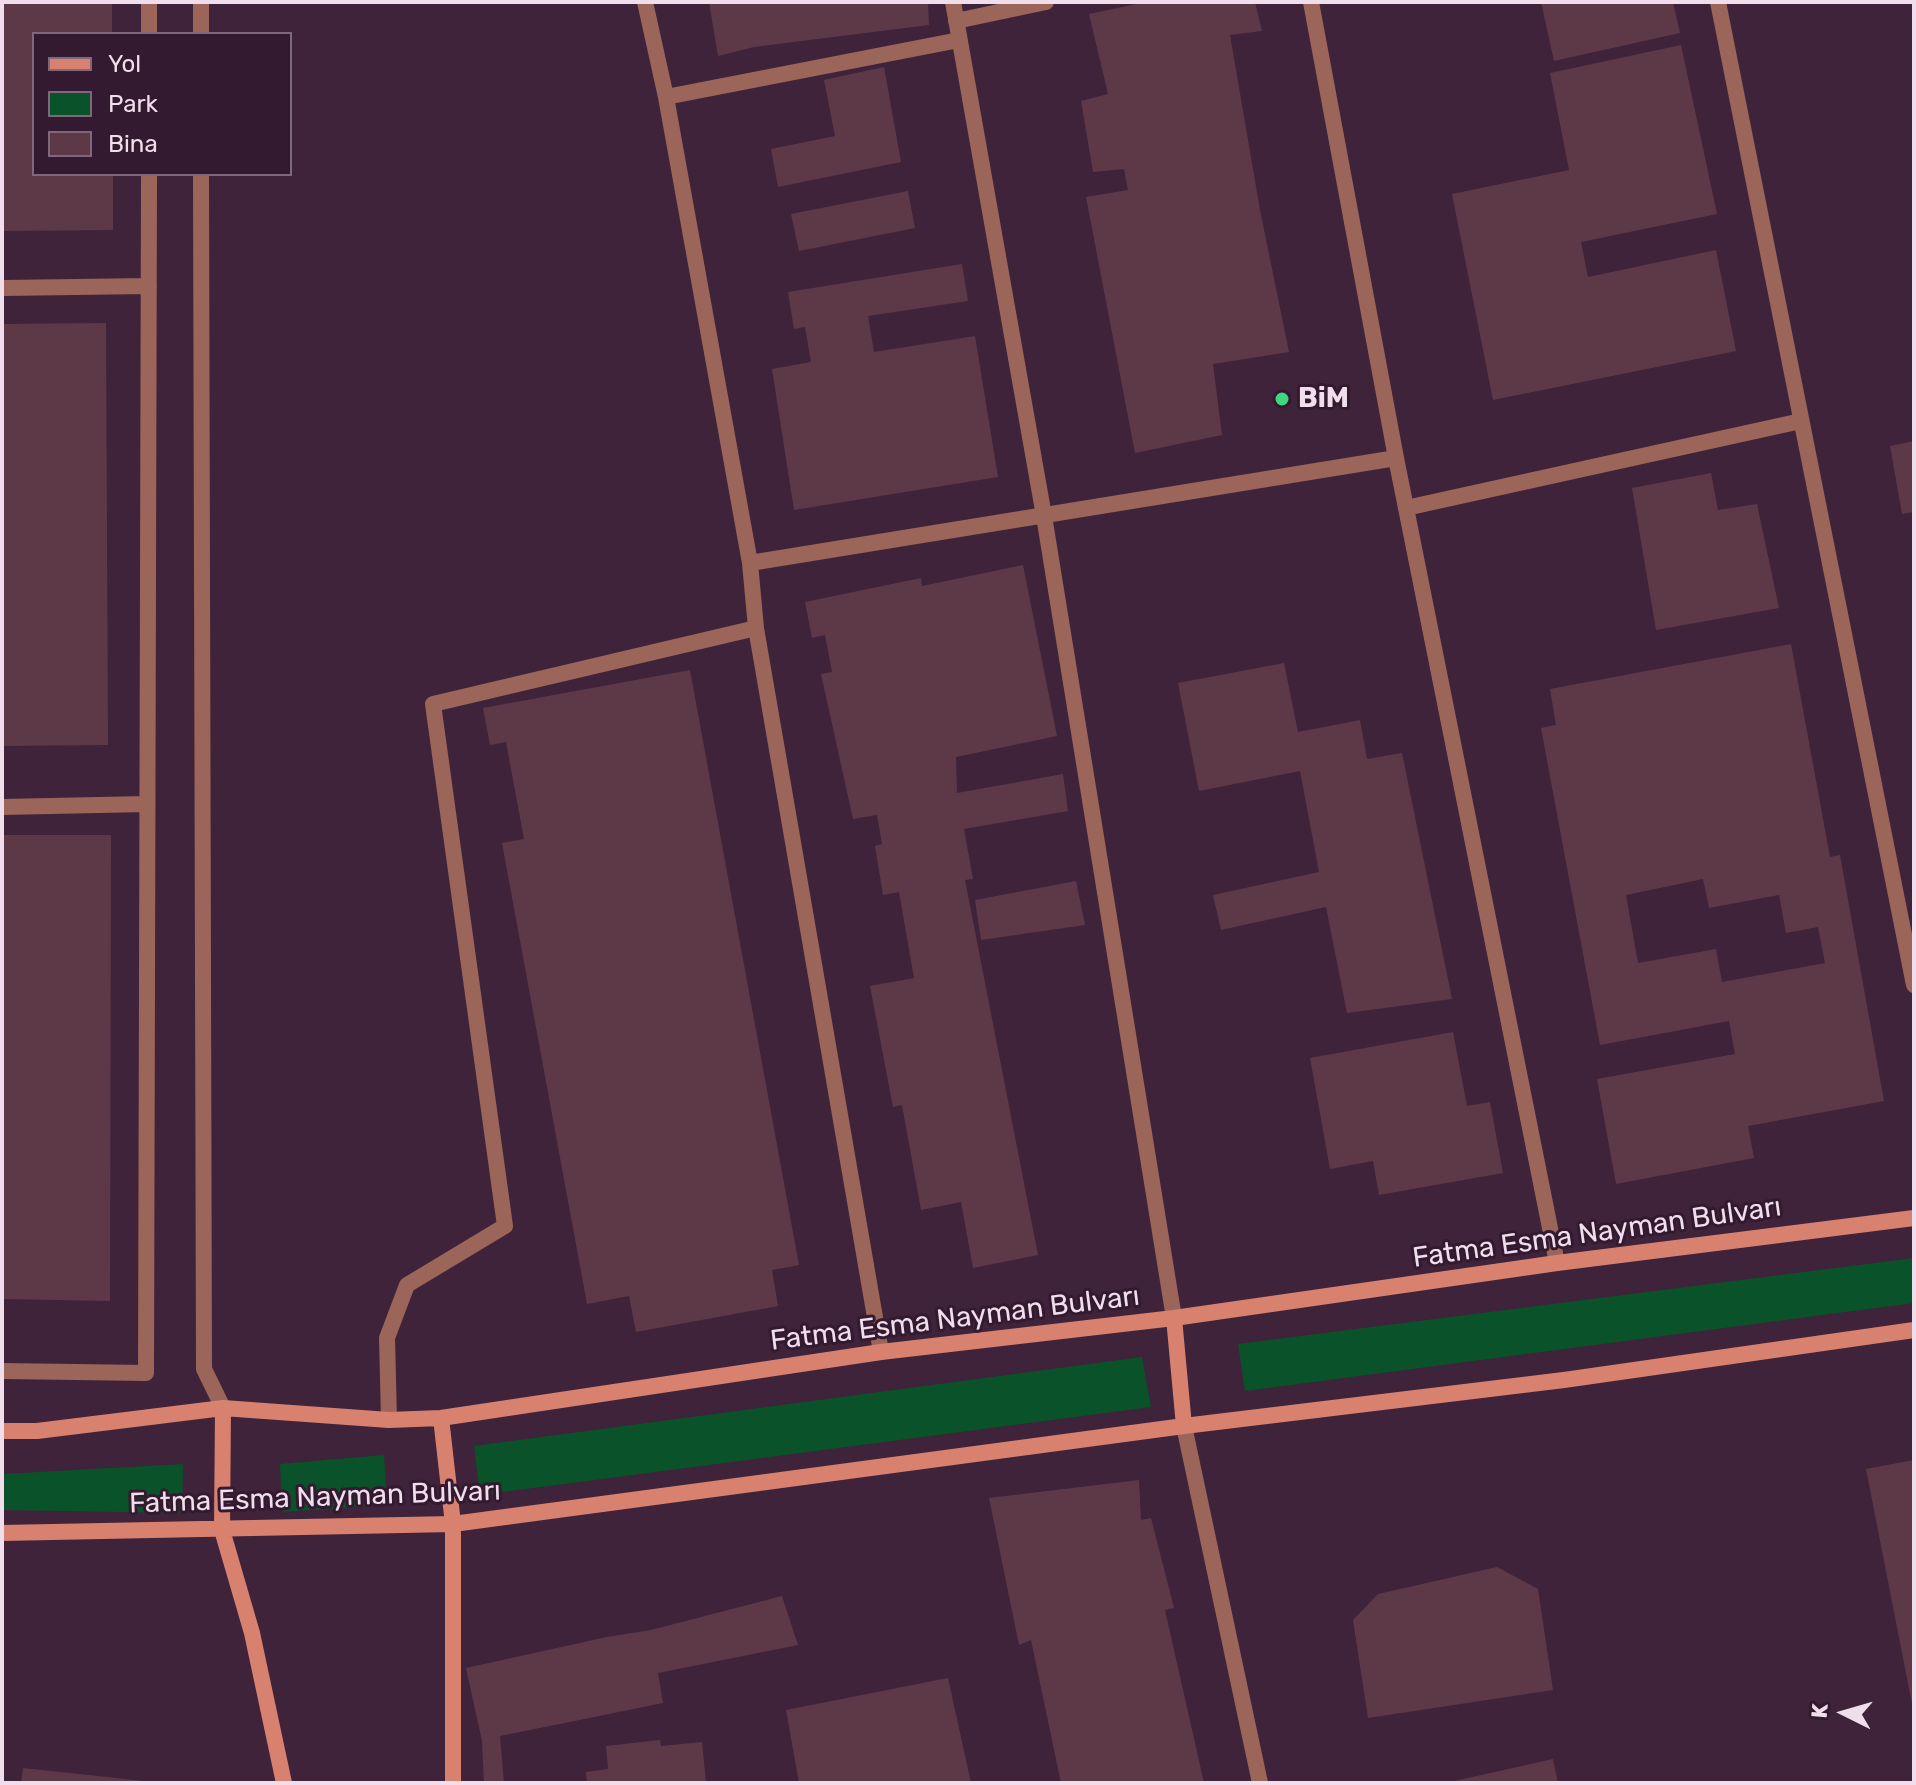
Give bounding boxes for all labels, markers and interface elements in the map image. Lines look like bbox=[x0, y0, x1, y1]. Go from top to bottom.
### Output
legend bbox=[32, 32, 292, 176]
text: Yol bbox=[108, 50, 141, 78]
text: Park bbox=[108, 90, 158, 118]
text: Bina bbox=[108, 130, 158, 158]
place label: BiM bbox=[1298, 382, 1349, 416]
marker: BiM bbox=[1273, 390, 1291, 408]
street label: Fatma Esma Nayman Bulvarı bbox=[1411, 1190, 1783, 1276]
street label: Fatma Esma Nayman Bulvarı bbox=[768, 1280, 1142, 1358]
street label: Fatma Esma Nayman Bulvarı bbox=[129, 1475, 501, 1521]
north arrow bbox=[1804, 1673, 1884, 1753]
text: K bbox=[1806, 1702, 1834, 1719]

